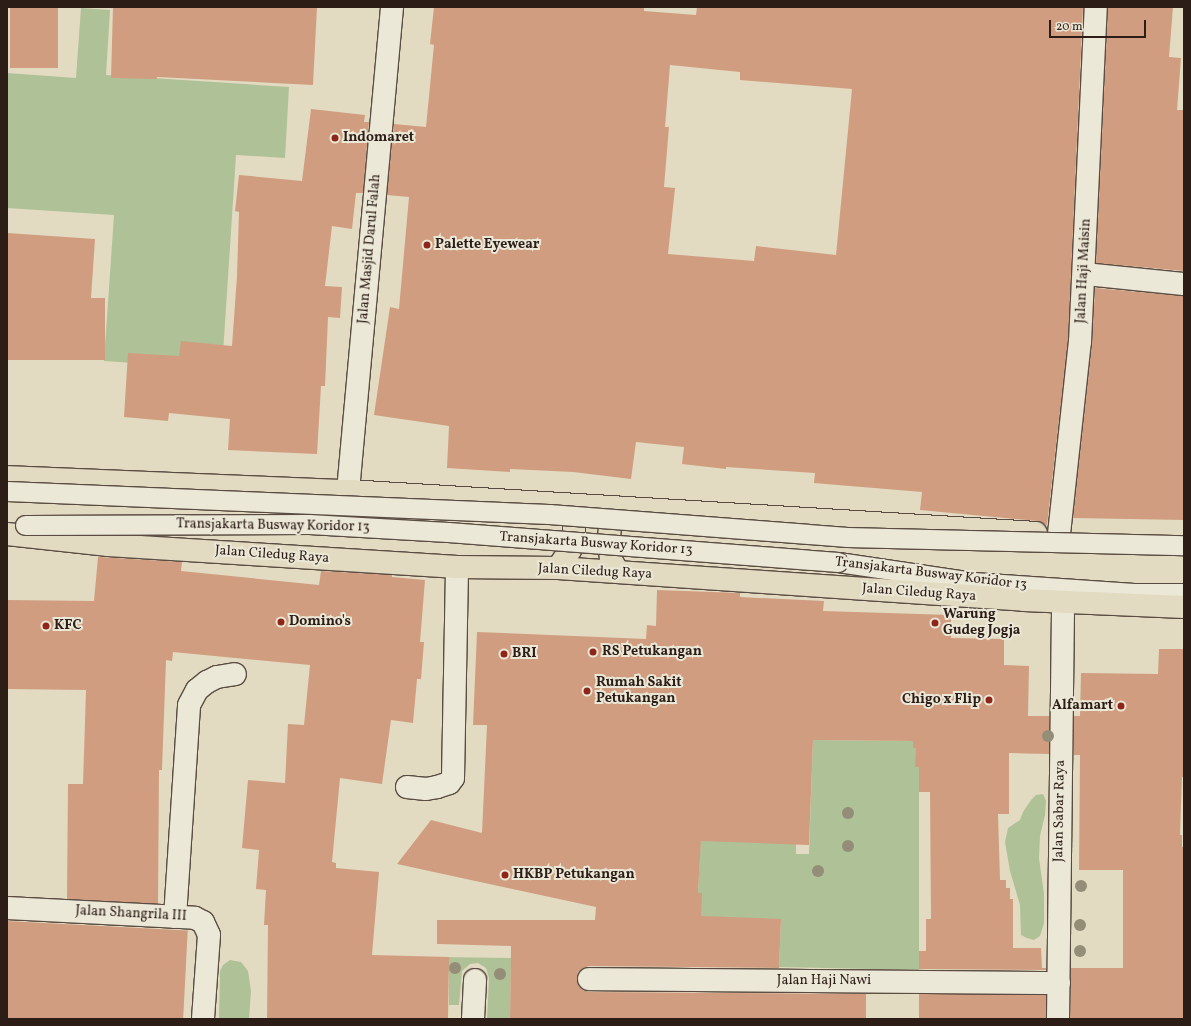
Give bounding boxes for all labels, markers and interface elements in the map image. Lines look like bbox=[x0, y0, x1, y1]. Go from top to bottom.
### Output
scale bar bbox=[1051, 12, 1148, 38]
text: 20 m bbox=[1056, 19, 1083, 35]
place label: Indomaret bbox=[343, 130, 414, 146]
marker: Indomaret bbox=[330, 133, 340, 143]
street label: Jalan Masjid Darul Falah bbox=[355, 173, 385, 325]
street label: Jalan Haji Maisin bbox=[1073, 218, 1095, 324]
place label: Palette Eyewear bbox=[435, 237, 539, 253]
marker: Palette Eyewear bbox=[422, 240, 432, 250]
street label: Transjakarta Busway Koridor 13 bbox=[176, 516, 370, 536]
street label: Transjakarta Busway Koridor 13 bbox=[499, 529, 693, 559]
street label: Jalan Ciledug Raya bbox=[214, 543, 330, 567]
street label: Transjakarta Busway Koridor 13 bbox=[834, 554, 1028, 594]
street label: Jalan Ciledug Raya bbox=[537, 561, 653, 583]
street label: Jalan Ciledug Raya bbox=[861, 581, 977, 605]
place label: Warung Gudeg Jogja bbox=[943, 607, 1020, 640]
place label: Domino's bbox=[289, 614, 351, 630]
marker: Domino's bbox=[276, 617, 286, 627]
place label: KFC bbox=[54, 618, 81, 634]
marker: Warung Gudeg Jogja bbox=[930, 618, 940, 628]
marker: KFC bbox=[41, 621, 51, 631]
place label: RS Petukangan bbox=[602, 644, 702, 660]
place label: BRI bbox=[512, 646, 537, 662]
marker: RS Petukangan bbox=[587, 646, 599, 658]
marker: BRI bbox=[499, 649, 509, 659]
place label: Rumah Sakit Petukangan bbox=[596, 675, 682, 708]
marker: Rumah Sakit Petukangan bbox=[581, 685, 593, 697]
place label: Chigo x Flip bbox=[902, 692, 981, 708]
marker: Chigo x Flip bbox=[984, 695, 994, 705]
place label: Alfamart bbox=[1052, 698, 1113, 714]
marker: Alfamart bbox=[1116, 701, 1126, 711]
street label: Jalan Sabar Raya bbox=[1051, 760, 1069, 862]
place label: HKBP Petukangan bbox=[513, 867, 635, 883]
marker: HKBP Petukangan bbox=[500, 870, 510, 880]
street label: Jalan Shangrila III bbox=[75, 903, 187, 925]
street label: Jalan Haji Nawi bbox=[777, 973, 871, 989]

